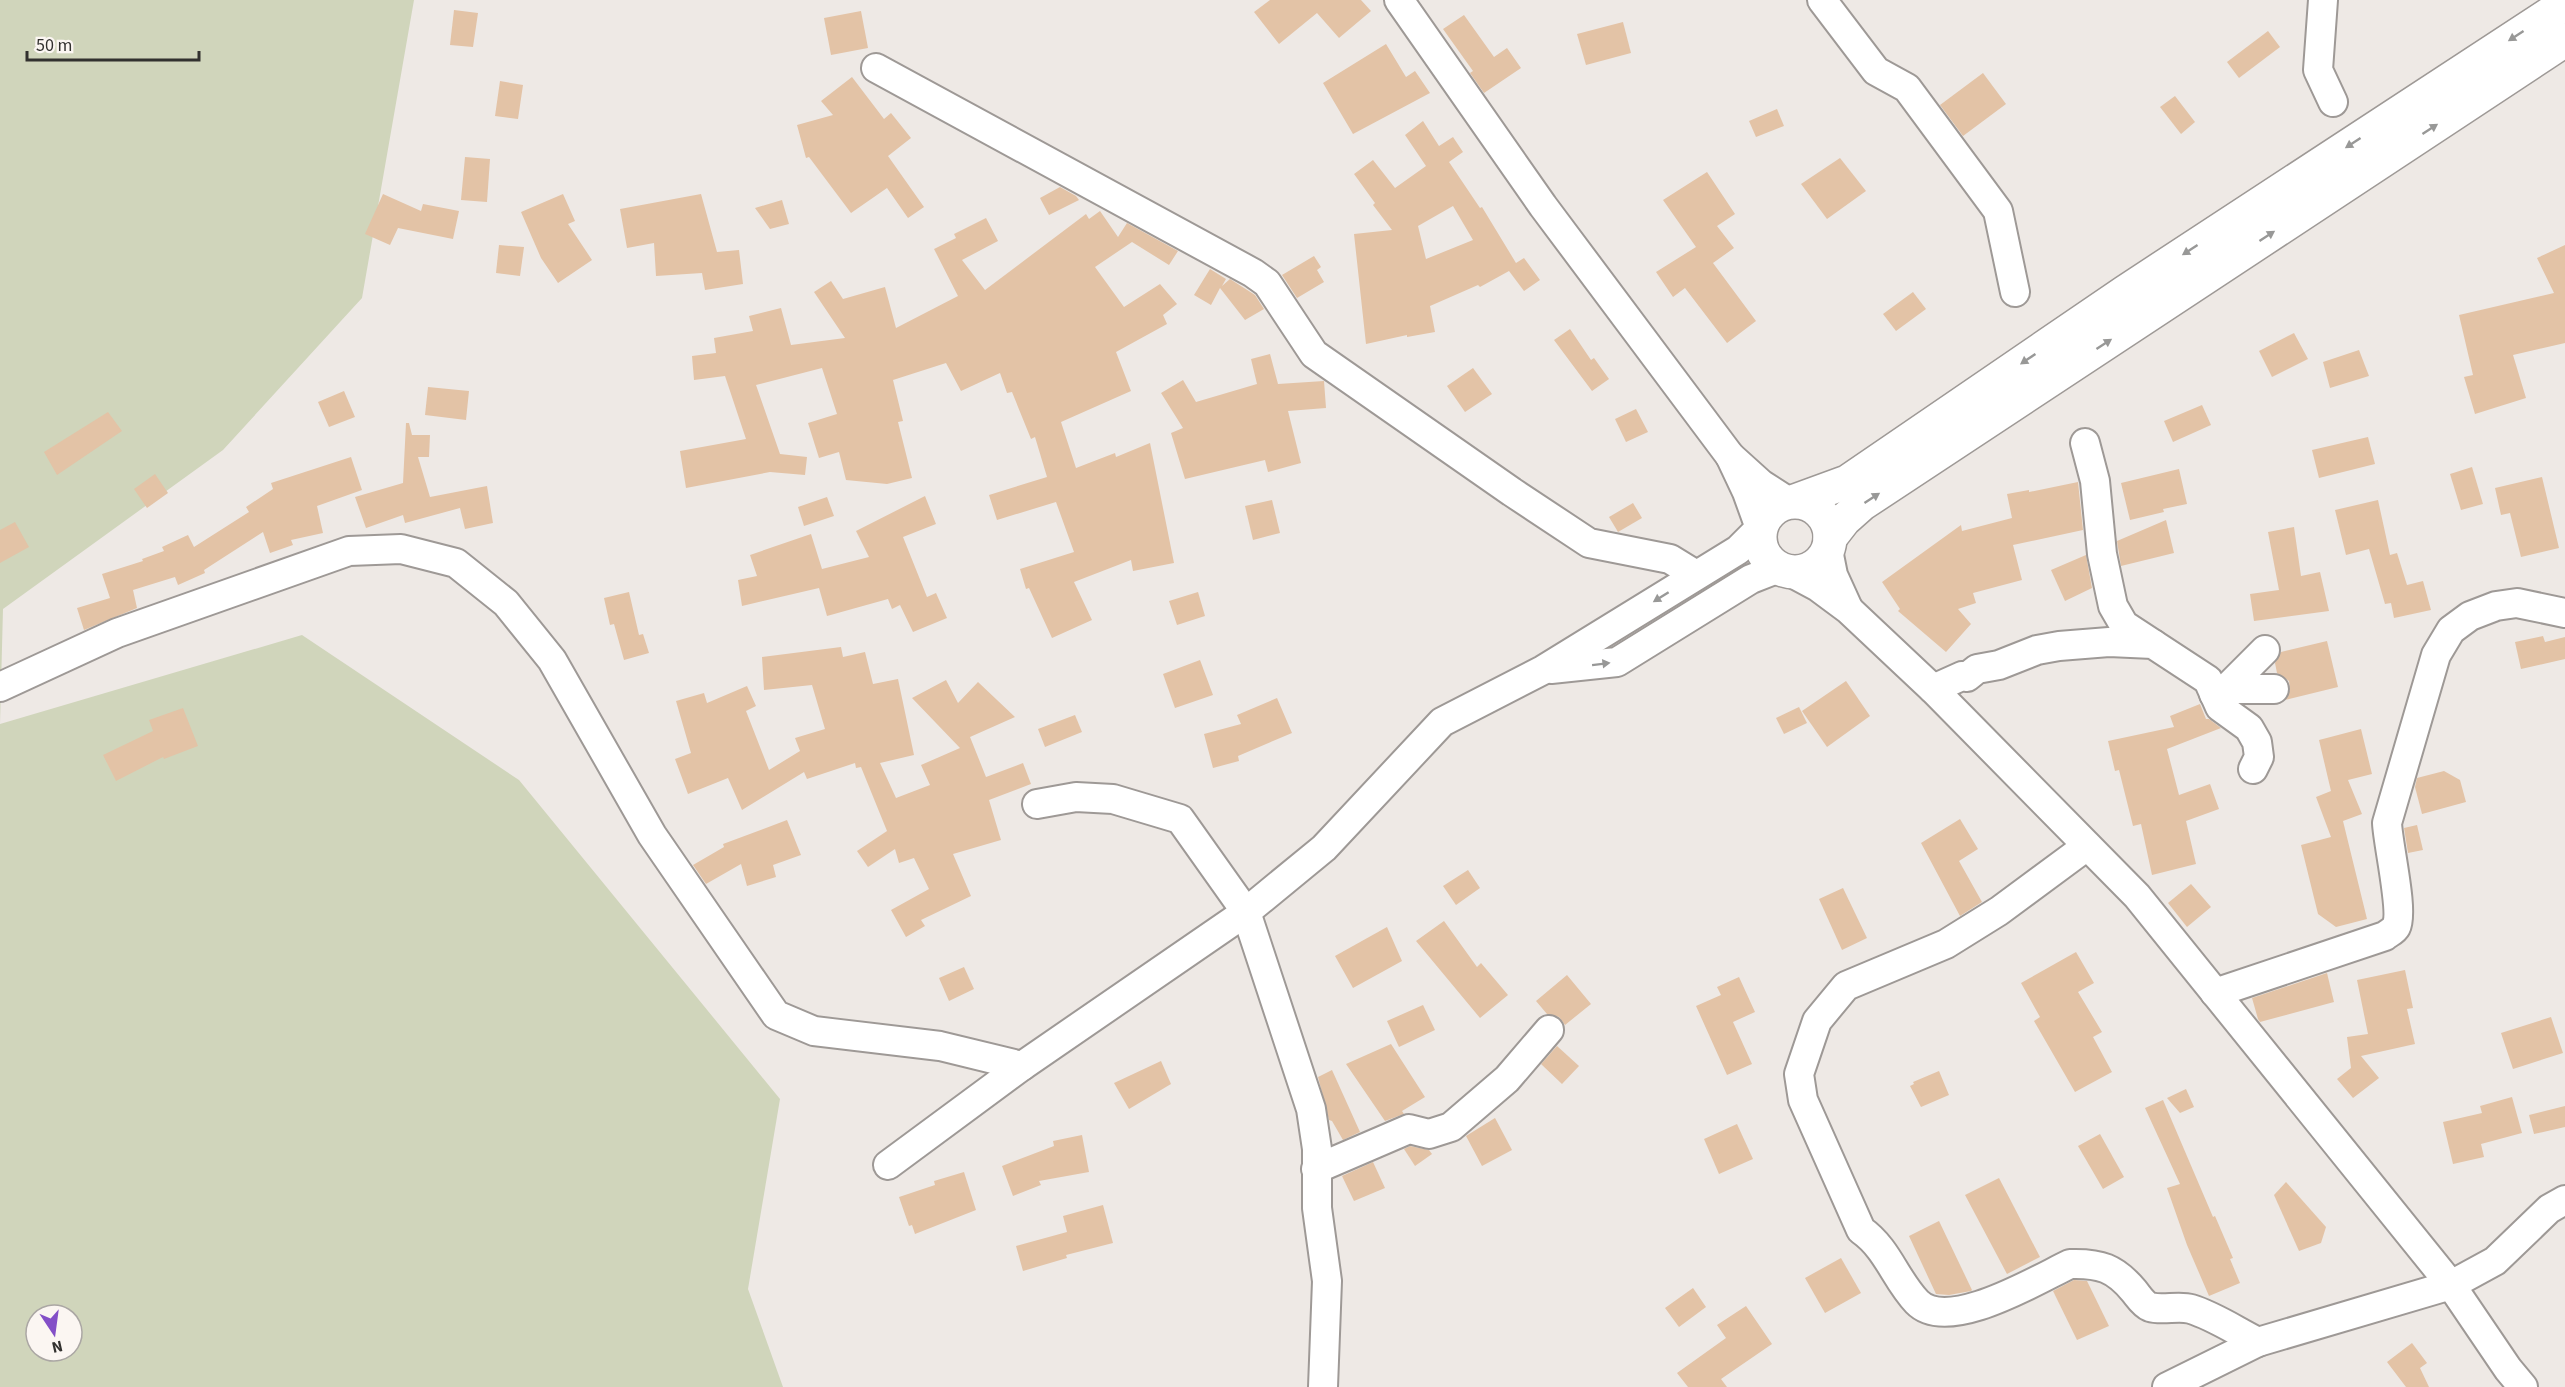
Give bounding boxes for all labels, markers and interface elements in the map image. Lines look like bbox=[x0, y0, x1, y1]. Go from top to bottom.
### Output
scale bar bbox=[27, 24, 200, 62]
one-way arrow bbox=[2508, 30, 2524, 41]
text: 50 m bbox=[36, 33, 72, 58]
one-way arrow bbox=[2422, 124, 2438, 135]
one-way arrow bbox=[2345, 137, 2361, 148]
one-way arrow bbox=[2259, 231, 2275, 242]
one-way arrow bbox=[2182, 244, 2198, 255]
one-way arrow bbox=[2096, 338, 2112, 350]
one-way arrow bbox=[2021, 353, 2037, 365]
one-way arrow bbox=[1863, 492, 1880, 503]
one-way arrow bbox=[1653, 592, 1669, 603]
one-way arrow bbox=[1592, 659, 1611, 668]
north arrow bbox=[24, 1303, 84, 1363]
text: N bbox=[49, 1335, 65, 1359]

